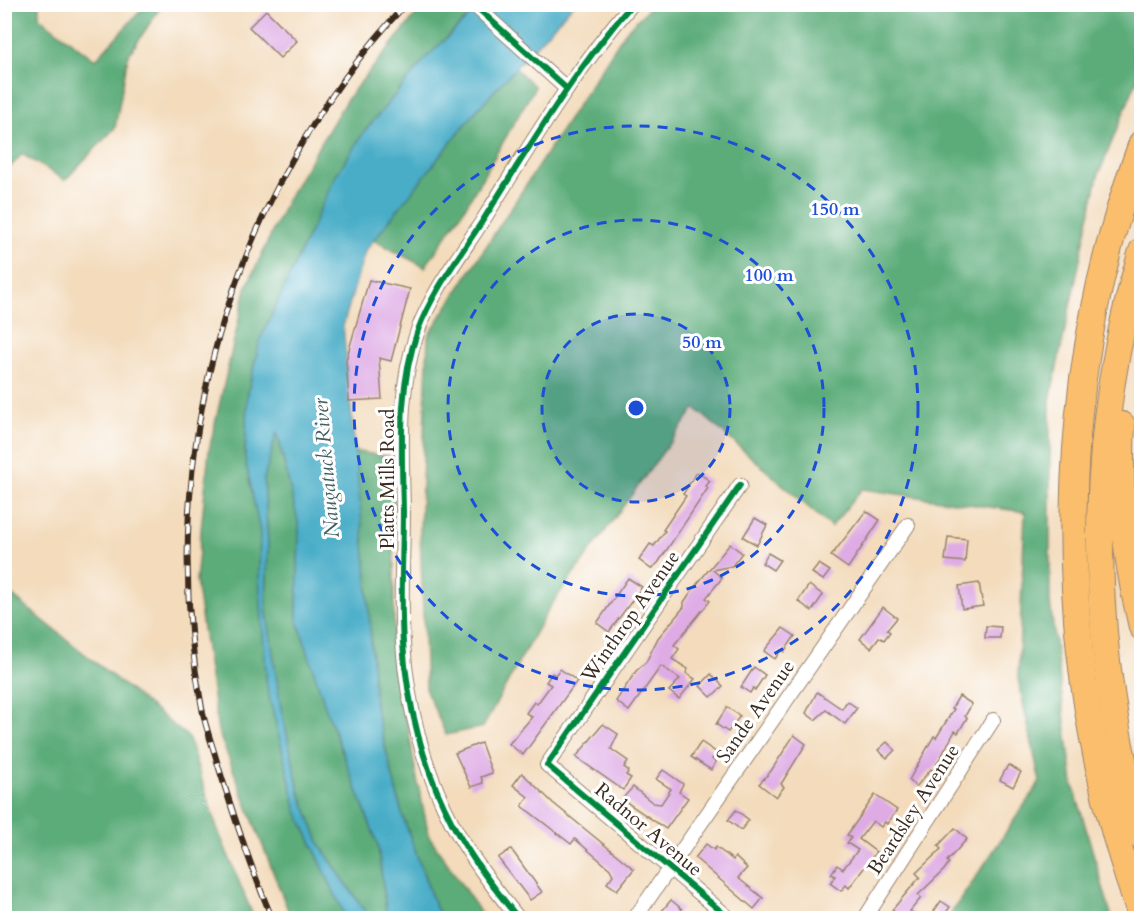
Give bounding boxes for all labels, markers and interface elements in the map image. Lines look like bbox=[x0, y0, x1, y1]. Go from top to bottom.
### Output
text: 150 m bbox=[810, 197, 860, 222]
text: 100 m bbox=[744, 263, 794, 288]
text: 50 m bbox=[682, 330, 722, 355]
water label: Naugatuck River bbox=[306, 396, 347, 539]
centre of rings bbox=[626, 398, 646, 418]
street label: Platts Mills Road bbox=[374, 408, 401, 549]
street label: Winthrop Avenue bbox=[574, 545, 686, 688]
street label: Sande Avenue bbox=[710, 654, 801, 768]
street label: Beardsley Avenue bbox=[861, 739, 966, 880]
street label: Radnor Avenue bbox=[589, 776, 708, 882]

